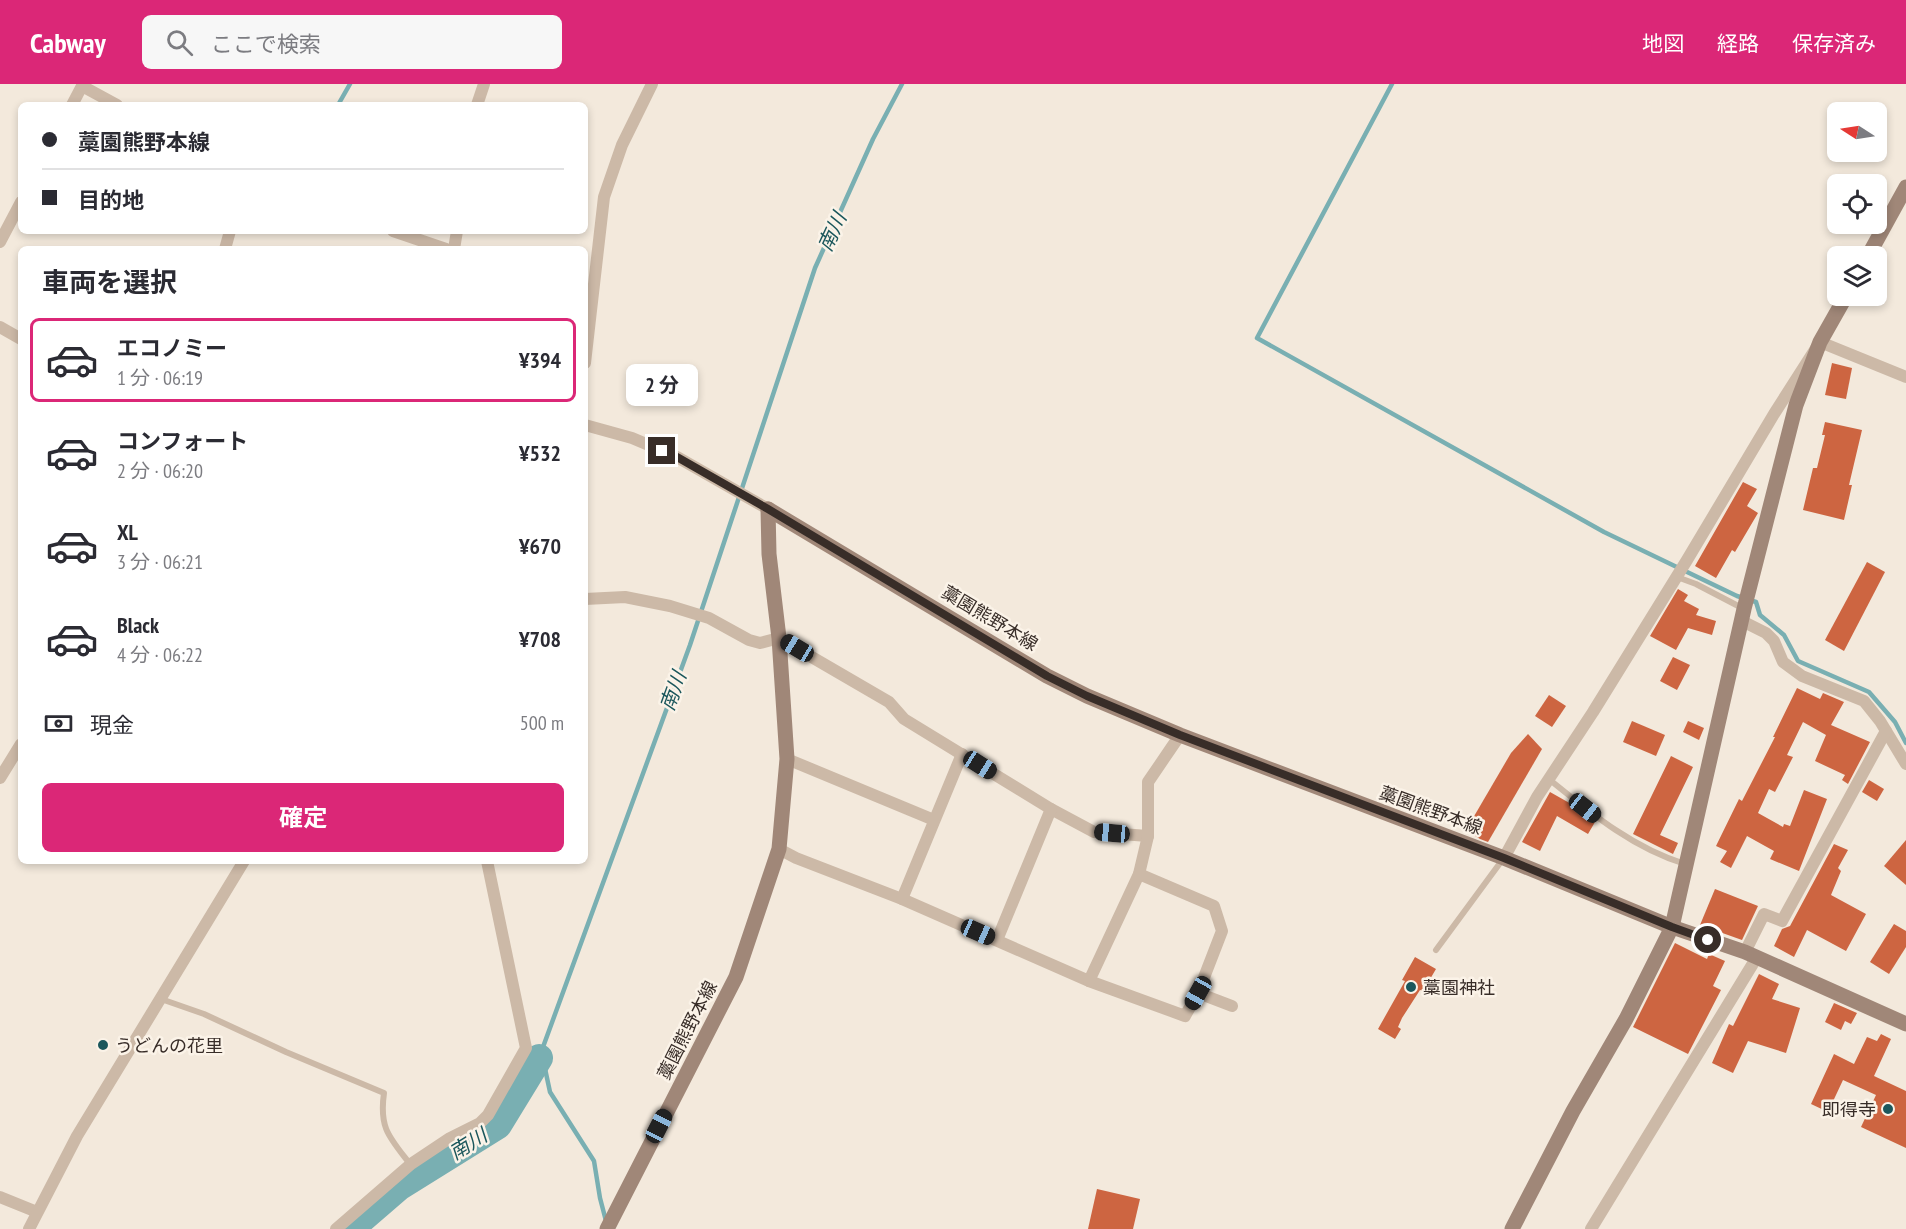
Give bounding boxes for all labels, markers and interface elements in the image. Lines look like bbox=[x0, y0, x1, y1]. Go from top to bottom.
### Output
search box bbox=[142, 15, 562, 69]
text: Cabway bbox=[30, 24, 106, 61]
icon: search bbox=[163, 26, 196, 59]
text: ここで検索 bbox=[211, 30, 321, 58]
text: 地図 bbox=[1642, 30, 1684, 57]
text: 経路 bbox=[1717, 30, 1759, 57]
text: 保存済み bbox=[1792, 30, 1876, 57]
north arrow bbox=[1827, 102, 1887, 162]
map controls bbox=[1827, 102, 1887, 306]
text: 藁園熊野本線 bbox=[78, 128, 210, 156]
button: locate bbox=[1827, 174, 1887, 234]
text: 目的地 bbox=[78, 186, 144, 214]
water label: 南川 bbox=[812, 207, 853, 256]
button: layers bbox=[1827, 246, 1887, 306]
text: 車両を選択 bbox=[42, 265, 177, 299]
icon: car bbox=[45, 333, 99, 387]
text: エコノミー bbox=[117, 334, 227, 362]
text: ¥394 bbox=[519, 346, 561, 374]
callout: 2 分 bbox=[626, 364, 698, 406]
text: 1 分 · 06:19 bbox=[117, 365, 203, 391]
text: 2 分 bbox=[645, 372, 679, 398]
icon: car bbox=[45, 426, 99, 480]
text: コンフォート bbox=[117, 427, 248, 455]
route end bbox=[648, 437, 675, 464]
text: ¥532 bbox=[519, 439, 561, 467]
text: 2 分 · 06:20 bbox=[117, 458, 203, 484]
text: XL bbox=[117, 518, 138, 546]
icon: car bbox=[45, 519, 99, 573]
text: ¥670 bbox=[519, 532, 561, 560]
text: 3 分 · 06:21 bbox=[117, 549, 203, 575]
street label: 藁園熊野本線 bbox=[938, 580, 1042, 656]
text: Black bbox=[117, 611, 159, 639]
icon: car bbox=[45, 612, 99, 666]
text: ¥708 bbox=[519, 625, 561, 653]
car bbox=[777, 631, 817, 665]
text: 4 分 · 06:22 bbox=[117, 642, 203, 668]
water label: 南川 bbox=[654, 666, 693, 714]
icon: cash bbox=[42, 707, 75, 740]
text: 500 m bbox=[520, 710, 564, 736]
text: 現金 bbox=[90, 711, 134, 739]
car bbox=[960, 748, 1000, 782]
street label: 藁園熊野本線 bbox=[1376, 781, 1486, 839]
button: 確定 bbox=[42, 783, 564, 852]
car bbox=[1565, 790, 1605, 826]
car bbox=[1093, 822, 1131, 844]
car bbox=[958, 916, 998, 948]
route start bbox=[1694, 926, 1721, 953]
car bbox=[1181, 973, 1215, 1013]
place label: 藁園神社 bbox=[1423, 976, 1495, 999]
street label: 藁園熊野本線 bbox=[652, 977, 722, 1083]
marker: 藁園神社 bbox=[1404, 980, 1418, 994]
place label: うどんの花里 bbox=[115, 1034, 223, 1057]
marker: うどんの花里 bbox=[96, 1038, 110, 1052]
place label: 即得寺 bbox=[1822, 1098, 1876, 1121]
marker: 即得寺 bbox=[1881, 1102, 1895, 1116]
car bbox=[643, 1106, 675, 1146]
water label: 南川 bbox=[444, 1121, 494, 1166]

